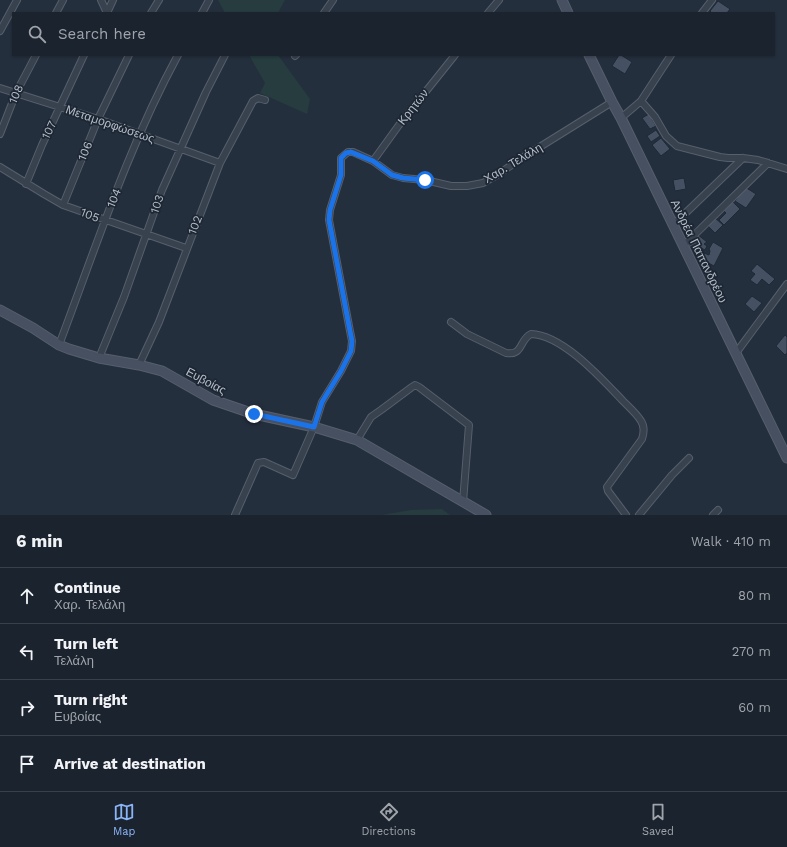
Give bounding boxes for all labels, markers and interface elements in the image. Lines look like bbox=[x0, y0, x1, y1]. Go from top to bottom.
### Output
search box bbox=[12, 12, 775, 56]
icon: search bbox=[26, 23, 48, 45]
text: Search here bbox=[58, 25, 146, 43]
street label: 108 bbox=[6, 82, 26, 106]
street label: Κρητών bbox=[395, 86, 431, 128]
street label: Μεταμορφώσεως bbox=[64, 102, 156, 146]
street label: 107 bbox=[39, 118, 59, 141]
street label: 106 bbox=[75, 139, 95, 163]
street label: Χαρ. Τελάλη bbox=[481, 140, 545, 186]
route start bbox=[416, 171, 434, 189]
street label: 104 bbox=[104, 186, 124, 210]
street label: 103 bbox=[147, 193, 167, 215]
street label: Ανδρέα Παπανδρέου bbox=[668, 197, 730, 305]
street label: 105 bbox=[79, 205, 101, 225]
street label: 102 bbox=[185, 214, 205, 236]
street label: Ευβοίας bbox=[183, 365, 229, 397]
route end bbox=[245, 405, 263, 423]
text: 6 min bbox=[16, 531, 63, 551]
text: Walk · 410 m bbox=[691, 534, 771, 549]
text: Continue bbox=[54, 579, 121, 597]
icon: ahead bbox=[16, 585, 38, 607]
text: 80 m bbox=[738, 588, 771, 603]
text: Χαρ. Τελάλη bbox=[54, 597, 125, 612]
text: Turn left bbox=[54, 635, 118, 653]
icon: left bbox=[16, 641, 38, 663]
text: 270 m bbox=[732, 644, 771, 659]
text: Τελάλη bbox=[54, 653, 94, 668]
text: Turn right bbox=[54, 691, 127, 709]
icon: right bbox=[16, 697, 38, 719]
text: 60 m bbox=[738, 700, 771, 715]
text: Ευβοίας bbox=[54, 709, 101, 724]
icon: arrive bbox=[16, 753, 38, 775]
text: Arrive at destination bbox=[54, 755, 206, 773]
tab: Map bbox=[113, 801, 135, 838]
tab: Directions bbox=[362, 801, 416, 838]
tab: Saved bbox=[642, 801, 674, 838]

